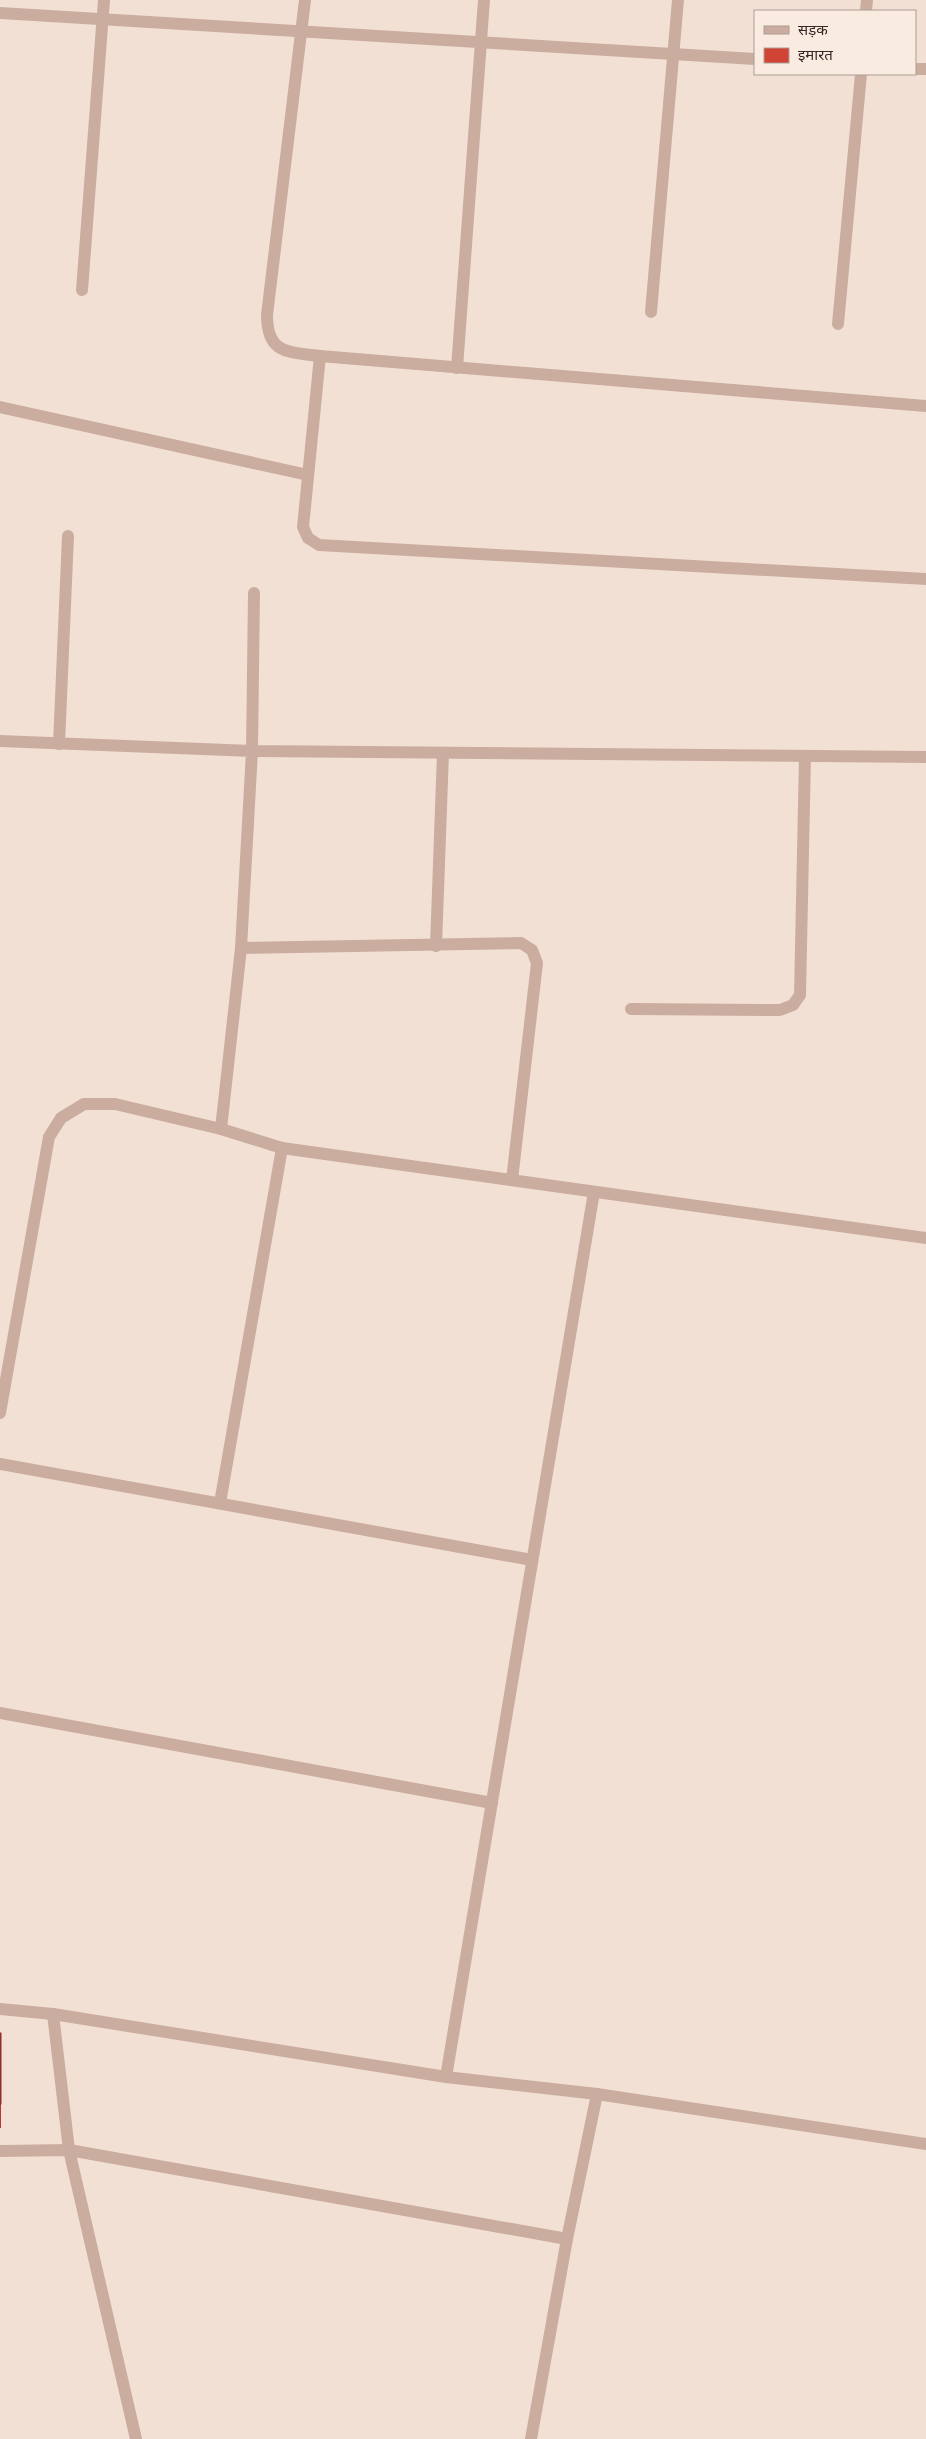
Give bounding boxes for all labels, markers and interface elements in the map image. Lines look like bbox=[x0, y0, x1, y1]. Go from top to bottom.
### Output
legend bbox=[754, 10, 916, 75]
text: सड़क bbox=[798, 20, 828, 40]
text: इमारत bbox=[798, 45, 833, 65]

